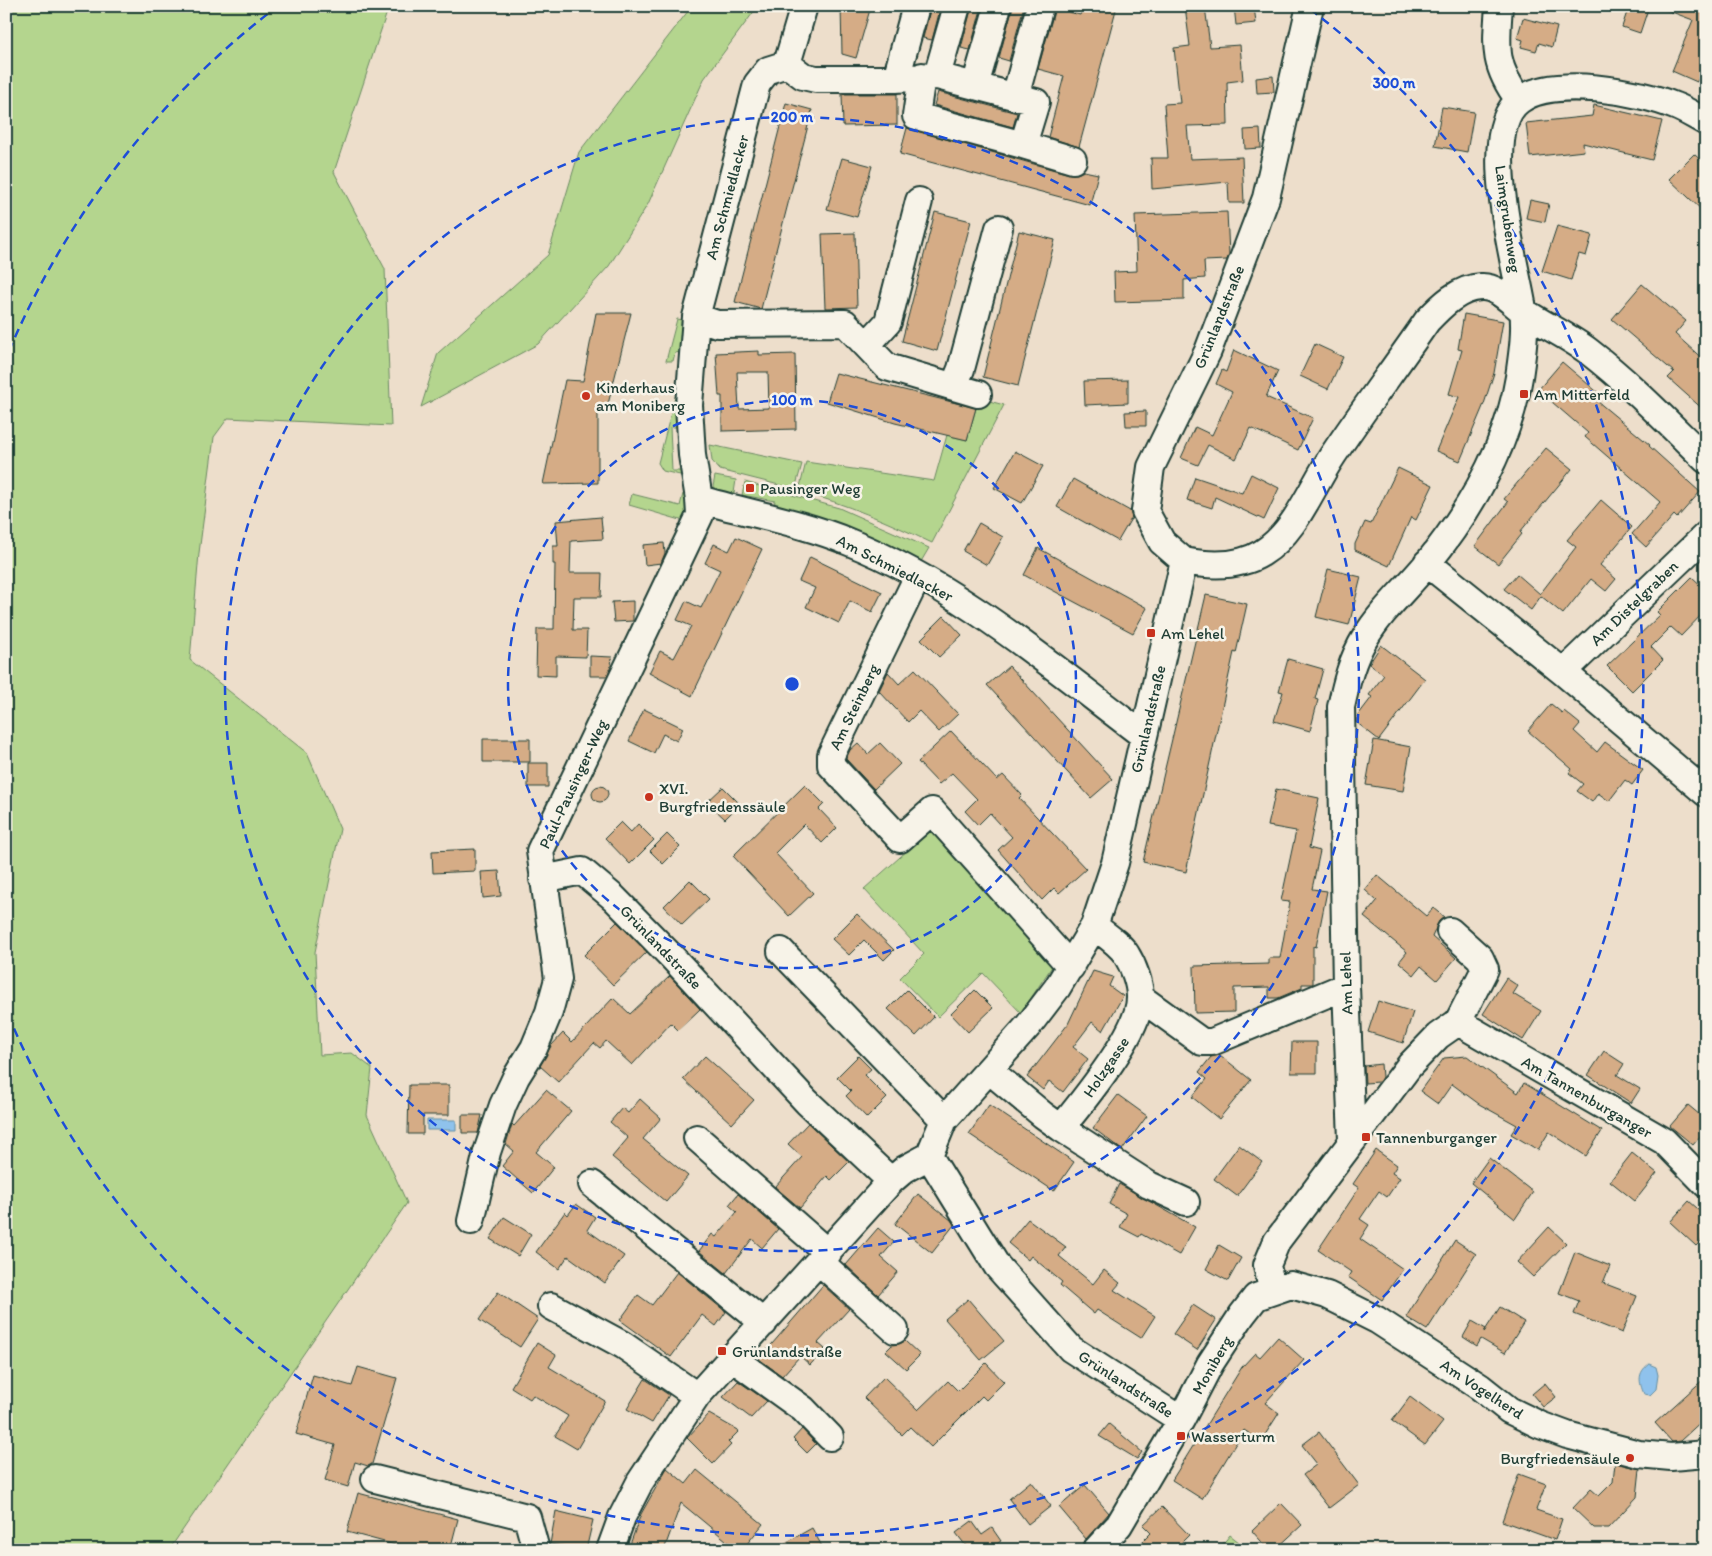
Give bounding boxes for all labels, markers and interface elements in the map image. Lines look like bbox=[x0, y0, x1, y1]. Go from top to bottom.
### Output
text: 300 m bbox=[1373, 74, 1416, 92]
text: 200 m bbox=[771, 108, 814, 126]
street label: Am Schmiedlacker bbox=[701, 132, 753, 261]
street label: Laimgrubenweg bbox=[1491, 164, 1525, 275]
street label: Grünlandstraße bbox=[1190, 262, 1248, 371]
place label: Kinderhaus am Moniberg bbox=[596, 378, 686, 415]
place label: Am Mitterfeld bbox=[1534, 385, 1630, 404]
marker: Am Mitterfeld bbox=[1518, 388, 1530, 400]
marker: Kinderhaus am Moniberg bbox=[580, 390, 592, 402]
text: 100 m bbox=[771, 391, 813, 409]
place label: Pausinger Weg bbox=[760, 479, 861, 498]
marker: Pausinger Weg bbox=[744, 482, 756, 494]
street label: Am Schmiedlacker bbox=[834, 530, 957, 606]
street label: Am Distelgraben bbox=[1586, 556, 1682, 650]
place label: Am Lehel bbox=[1161, 624, 1225, 643]
marker: Am Lehel bbox=[1145, 627, 1157, 639]
street label: Am Steinberg bbox=[825, 660, 883, 753]
street label: Grünlandstraße bbox=[1126, 663, 1170, 775]
centre of rings bbox=[783, 675, 801, 693]
street label: Paul-Pausinger-Weg bbox=[535, 716, 612, 852]
place label: XVI. Burgfriedenssäule bbox=[659, 779, 786, 816]
marker: XVI. Burgfriedenssäule bbox=[643, 791, 655, 803]
street label: Grünlandstraße bbox=[616, 901, 706, 993]
street label: Am Lehel bbox=[1335, 951, 1357, 1015]
street label: Holzgasse bbox=[1079, 1033, 1133, 1101]
street label: Am Tannenburganger bbox=[1518, 1052, 1656, 1143]
place label: Tannenburganger bbox=[1376, 1128, 1498, 1147]
marker: Tannenburganger bbox=[1360, 1131, 1372, 1143]
street label: Moniberg bbox=[1188, 1332, 1237, 1398]
place label: Grünlandstraße bbox=[732, 1342, 842, 1361]
marker: Grünlandstraße bbox=[716, 1345, 728, 1357]
street label: Grünlandstraße bbox=[1075, 1346, 1177, 1422]
street label: Am Vogelherd bbox=[1437, 1355, 1527, 1423]
place label: Wasserturm bbox=[1191, 1427, 1276, 1446]
marker: Wasserturm bbox=[1175, 1430, 1187, 1442]
place label: Burgfriedensäule bbox=[1500, 1449, 1620, 1468]
marker: Burgfriedensäule bbox=[1624, 1452, 1636, 1464]

